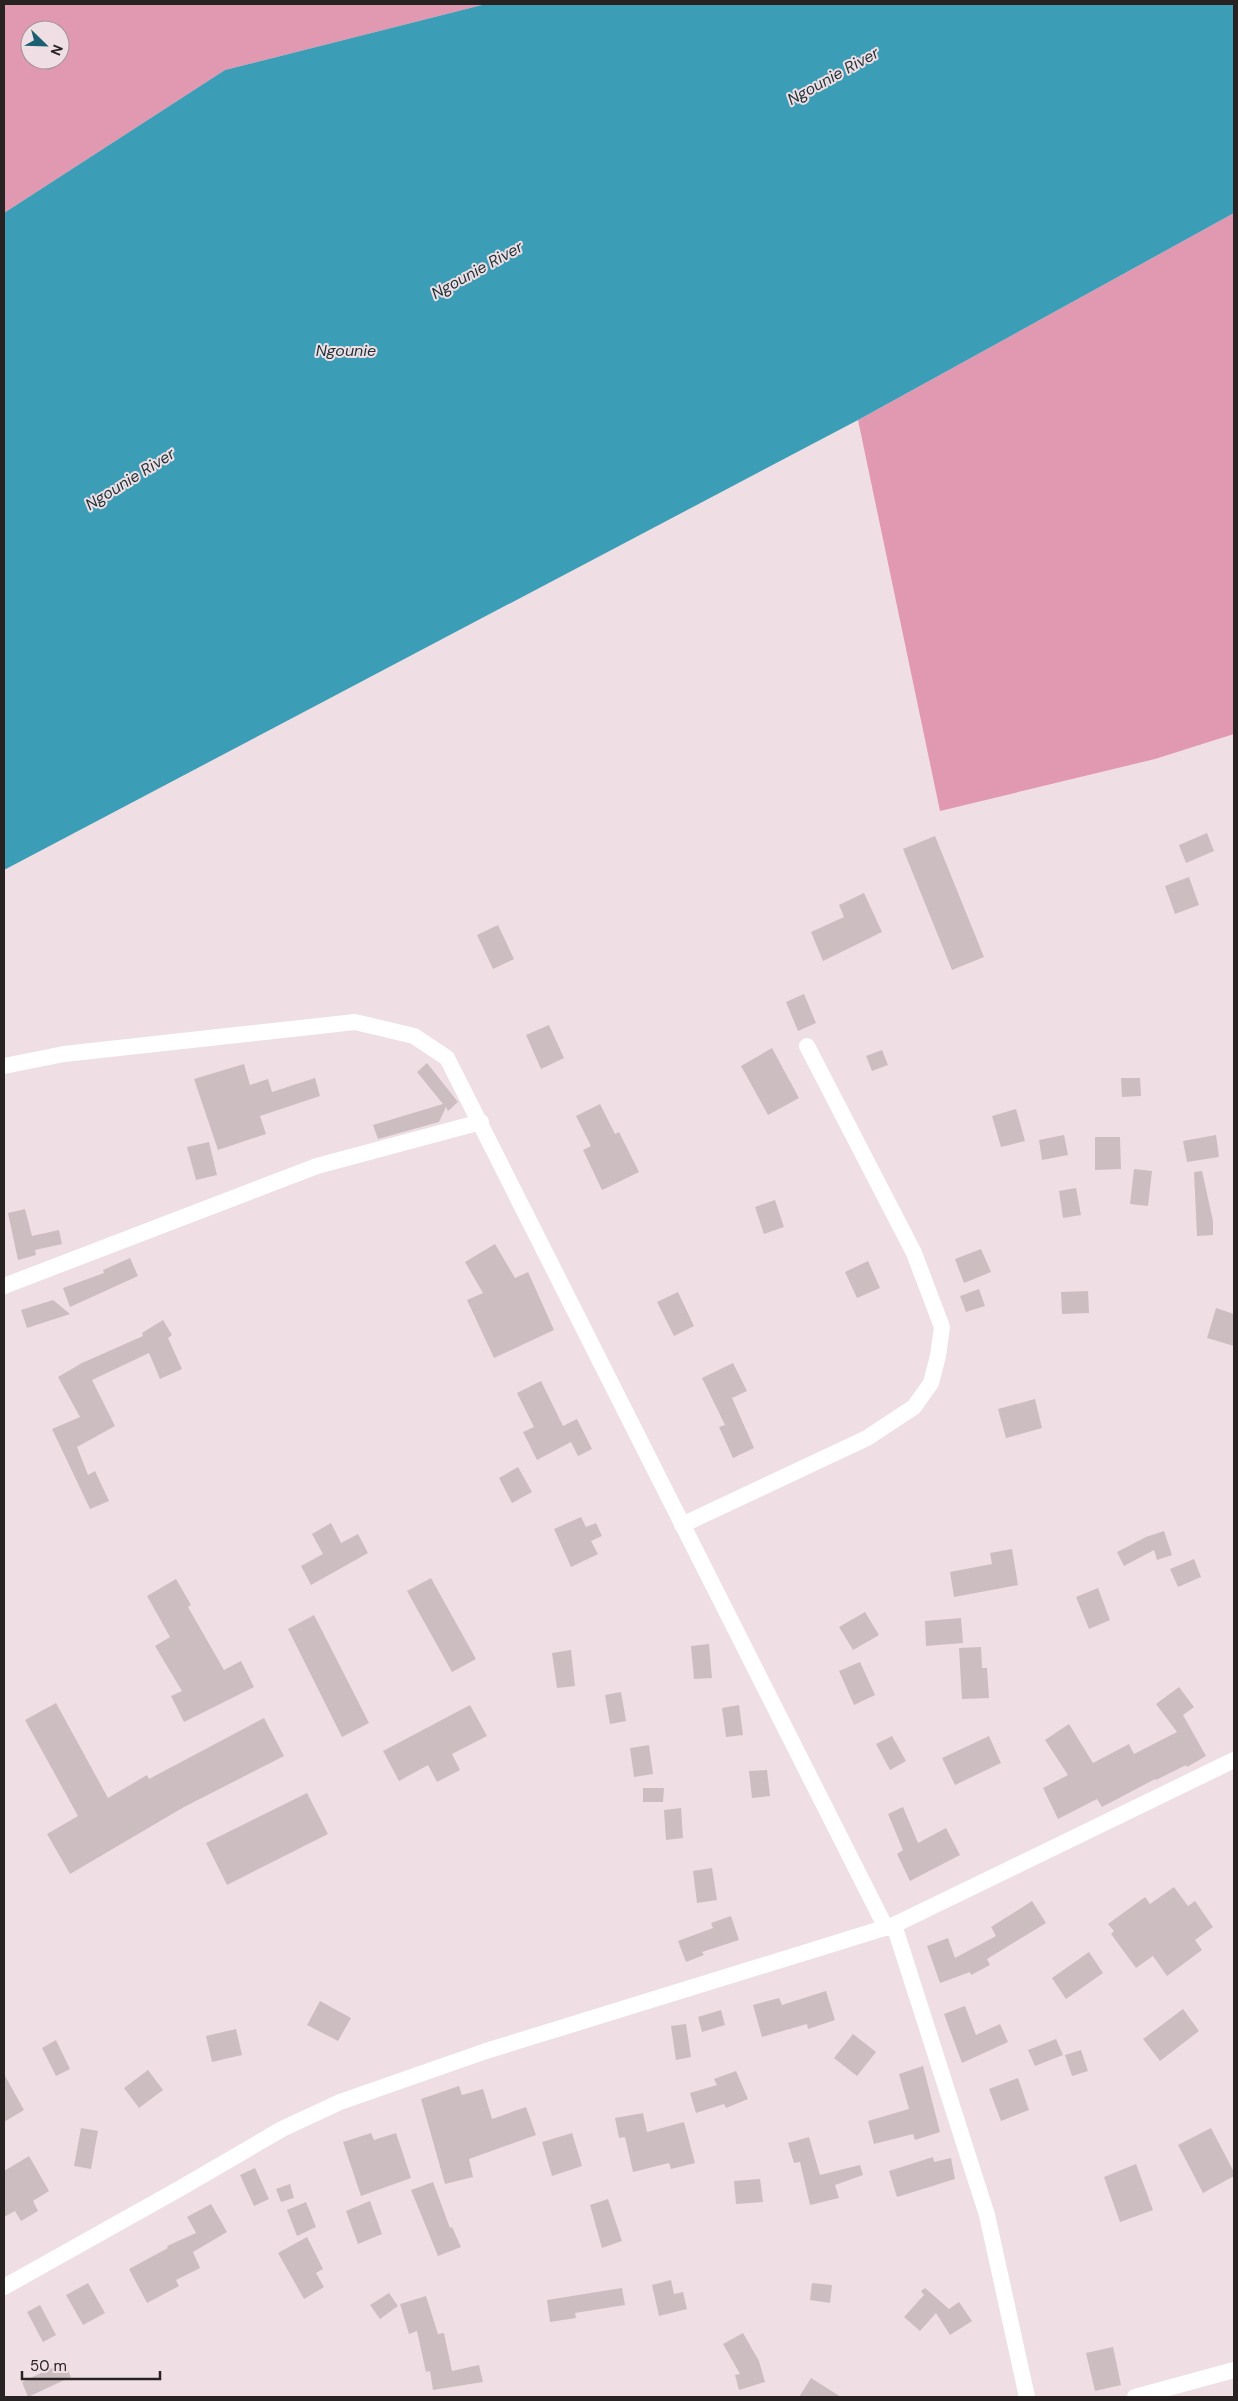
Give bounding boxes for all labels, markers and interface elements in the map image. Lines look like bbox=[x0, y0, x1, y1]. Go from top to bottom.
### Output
north arrow bbox=[20, 20, 70, 70]
text: N bbox=[47, 42, 67, 58]
water label: Ngounie River bbox=[783, 42, 884, 110]
water label: Ngounie River bbox=[427, 236, 528, 304]
water label: Ngounie bbox=[316, 340, 376, 361]
water label: Ngounie River bbox=[81, 443, 180, 515]
scale bar bbox=[22, 2348, 160, 2380]
text: 50 m bbox=[30, 2356, 67, 2376]

